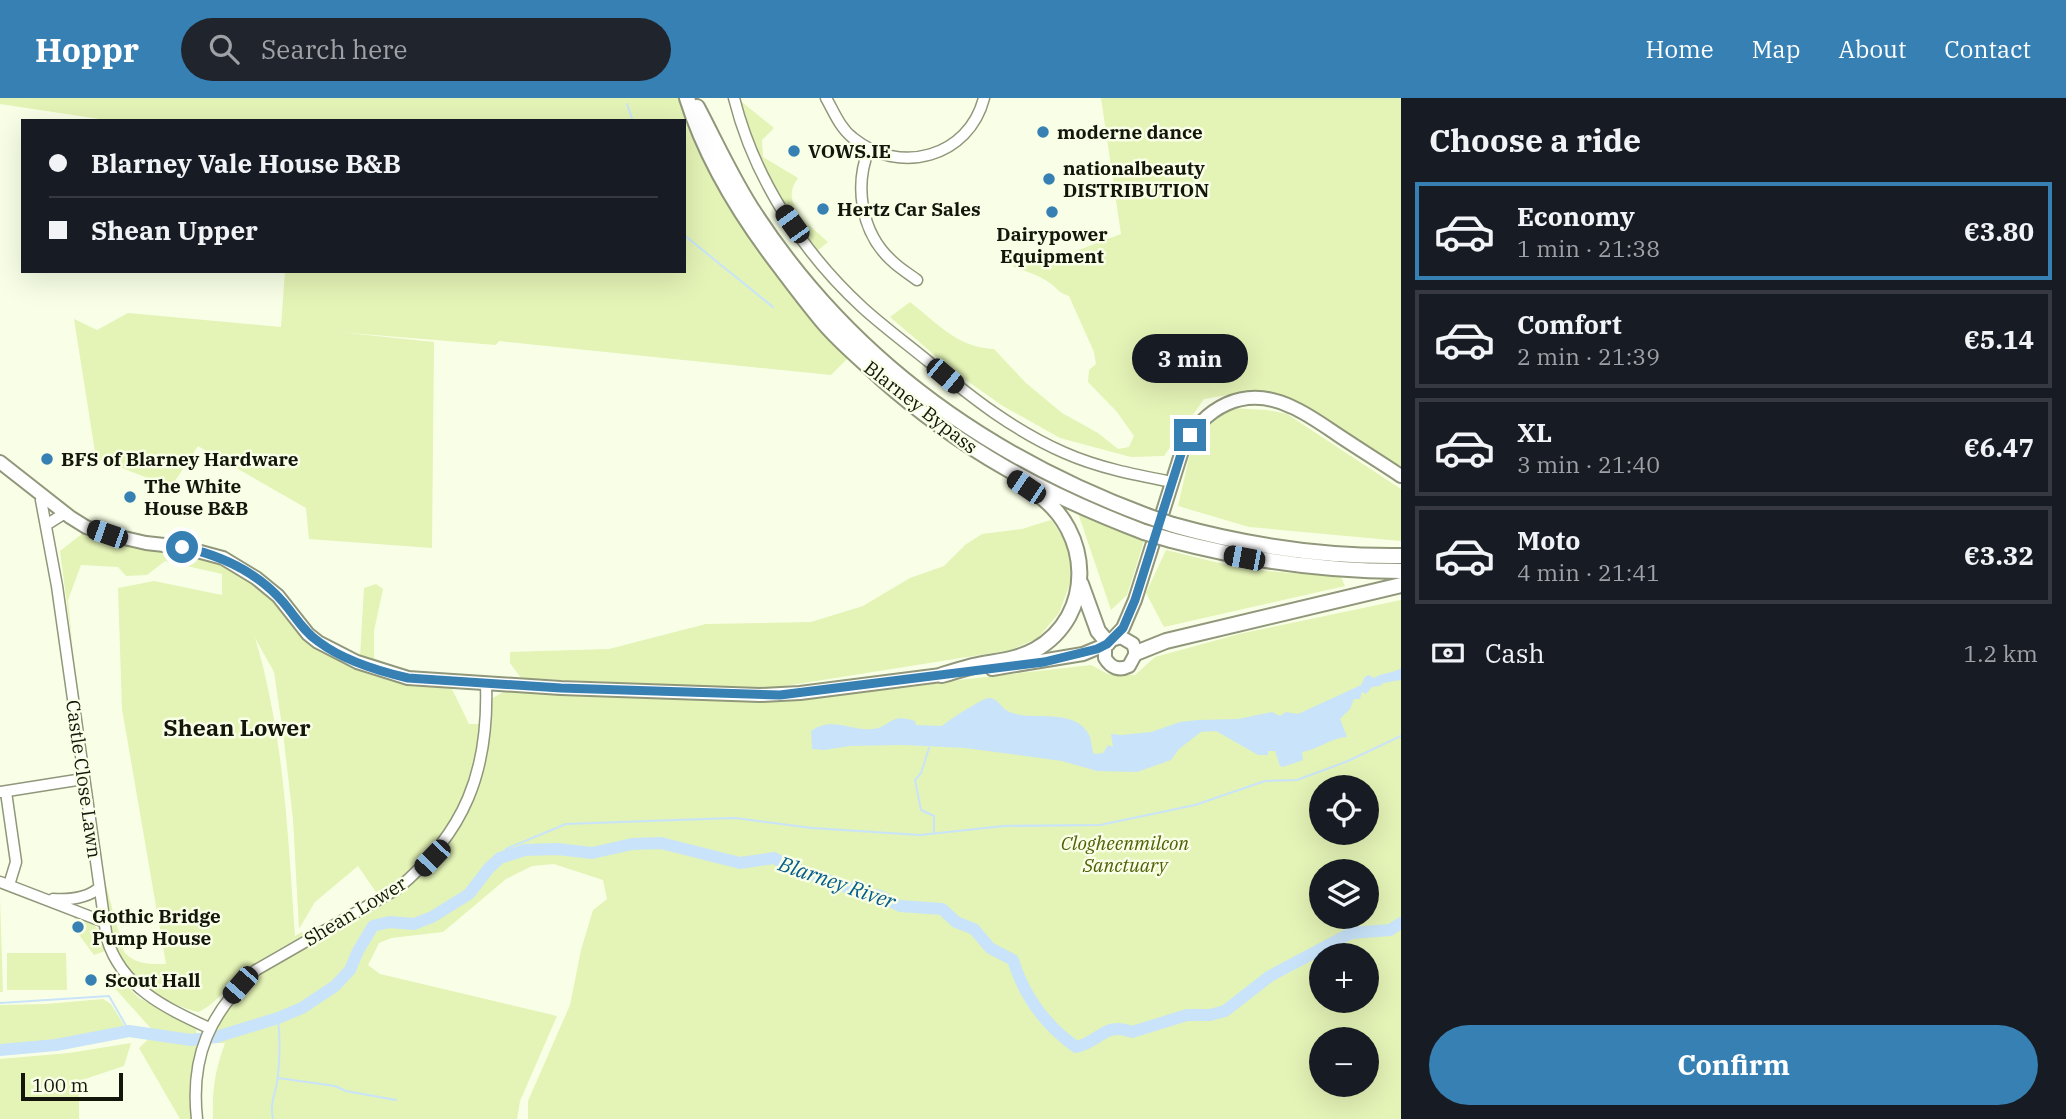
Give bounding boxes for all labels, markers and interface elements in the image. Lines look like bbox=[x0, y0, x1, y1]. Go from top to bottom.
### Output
search box bbox=[181, 18, 671, 81]
text: Hoppr bbox=[35, 28, 139, 71]
icon: search bbox=[205, 30, 243, 68]
text: Search here bbox=[261, 32, 408, 66]
text: Home bbox=[1646, 33, 1714, 65]
text: Map bbox=[1752, 33, 1800, 65]
text: About bbox=[1838, 33, 1906, 65]
text: Contact bbox=[1944, 33, 2031, 65]
text: Choose a ride bbox=[1429, 119, 1641, 161]
place label: moderne dance bbox=[1057, 120, 1203, 144]
marker: moderne dance bbox=[1035, 124, 1051, 140]
place label: VOWS.IE bbox=[808, 139, 891, 163]
marker: VOWS.IE bbox=[786, 143, 802, 159]
text: Blarney Vale House B&B bbox=[91, 146, 401, 180]
place label: nationalbeauty DISTRIBUTION bbox=[1063, 156, 1209, 202]
marker: nationalbeauty DISTRIBUTION bbox=[1041, 171, 1057, 187]
place label: Hertz Car Sales bbox=[837, 197, 981, 221]
text: Economy bbox=[1517, 199, 1635, 233]
icon: car bbox=[1433, 200, 1496, 263]
car bbox=[772, 201, 813, 247]
marker: Hertz Car Sales bbox=[815, 201, 831, 217]
marker: Dairypower Equipment bbox=[1044, 204, 1060, 220]
text: Shean Upper bbox=[91, 213, 258, 247]
text: €3.80 bbox=[1964, 214, 2034, 248]
place label: Dairypower Equipment bbox=[996, 222, 1108, 268]
text: 1 min · 21:38 bbox=[1517, 233, 1660, 263]
text: Comfort bbox=[1517, 307, 1622, 341]
icon: car bbox=[1433, 308, 1496, 371]
text: €5.14 bbox=[1964, 322, 2034, 356]
callout: 3 min bbox=[1132, 334, 1248, 382]
text: 2 min · 21:39 bbox=[1517, 341, 1660, 371]
text: 3 min bbox=[1158, 343, 1222, 373]
car bbox=[923, 354, 968, 398]
street label: Blarney Bypass bbox=[859, 355, 983, 459]
text: XL bbox=[1517, 415, 1552, 449]
icon: car bbox=[1433, 416, 1496, 479]
route end bbox=[1174, 419, 1206, 451]
text: €6.47 bbox=[1964, 430, 2034, 464]
place label: BFS of Blarney Hardware bbox=[61, 447, 299, 471]
text: 3 min · 21:40 bbox=[1517, 449, 1660, 479]
marker: BFS of Blarney Hardware bbox=[39, 451, 55, 467]
car bbox=[1003, 467, 1050, 507]
place label: The White House B&B bbox=[144, 474, 248, 520]
marker: The White House B&B bbox=[122, 489, 138, 505]
car bbox=[84, 517, 131, 551]
text: Moto bbox=[1517, 523, 1580, 557]
icon: car bbox=[1433, 524, 1496, 587]
route start bbox=[166, 531, 198, 563]
text: €3.32 bbox=[1964, 538, 2034, 572]
car bbox=[1222, 544, 1267, 572]
text: 4 min · 21:41 bbox=[1517, 557, 1660, 587]
icon: cash bbox=[1429, 634, 1467, 672]
text: Cash bbox=[1485, 636, 1545, 670]
text: 1.2 km bbox=[1964, 638, 2038, 668]
street label: Castle Close Lawn bbox=[61, 698, 107, 860]
district label: Shean Lower bbox=[163, 712, 311, 742]
map controls bbox=[1309, 775, 1379, 1097]
button: locate bbox=[1309, 775, 1379, 845]
park label: Clogheenmilcon Sanctuary bbox=[1061, 831, 1189, 877]
car bbox=[410, 836, 455, 880]
water label: Blarney River bbox=[774, 849, 900, 915]
button: layers bbox=[1309, 859, 1379, 929]
street label: Shean Lower bbox=[299, 871, 411, 951]
place label: Gothic Bridge Pump House bbox=[92, 904, 221, 950]
marker: Gothic Bridge Pump House bbox=[70, 919, 86, 935]
button: + bbox=[1309, 943, 1379, 1013]
car bbox=[219, 962, 262, 1008]
place label: Scout Hall bbox=[105, 968, 201, 992]
marker: Scout Hall bbox=[83, 972, 99, 988]
button: Confirm bbox=[1429, 1025, 2038, 1105]
button: − bbox=[1309, 1027, 1379, 1097]
scale bar bbox=[21, 1070, 122, 1102]
text: 100 m bbox=[32, 1073, 89, 1097]

